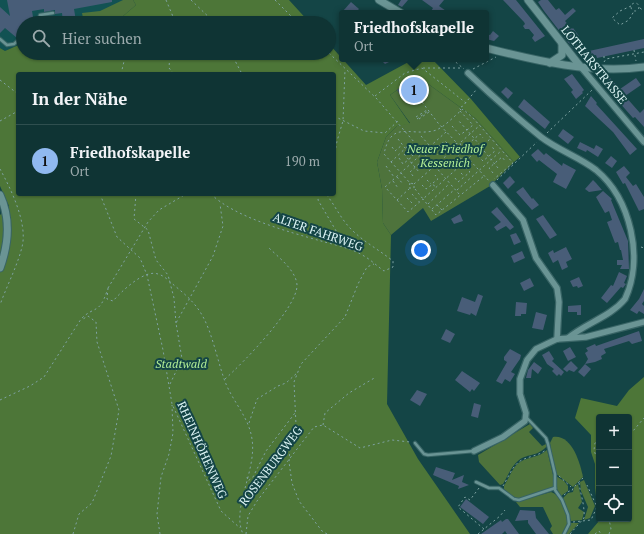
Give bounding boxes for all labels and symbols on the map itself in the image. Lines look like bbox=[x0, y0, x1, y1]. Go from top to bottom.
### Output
street label: LOTHARSTRASSE bbox=[558, 22, 631, 107]
pin: 1 bbox=[401, 75, 427, 105]
park label: Neuer Friedhof Kessenich bbox=[406, 141, 485, 170]
street label: ALTER FAHRWEG bbox=[271, 209, 366, 254]
your location bbox=[411, 240, 431, 260]
park label: Stadtwald bbox=[155, 356, 207, 371]
street label: RHEINHÖHENWEG bbox=[174, 399, 231, 501]
street label: ROSENBURGWEG bbox=[236, 422, 306, 508]

